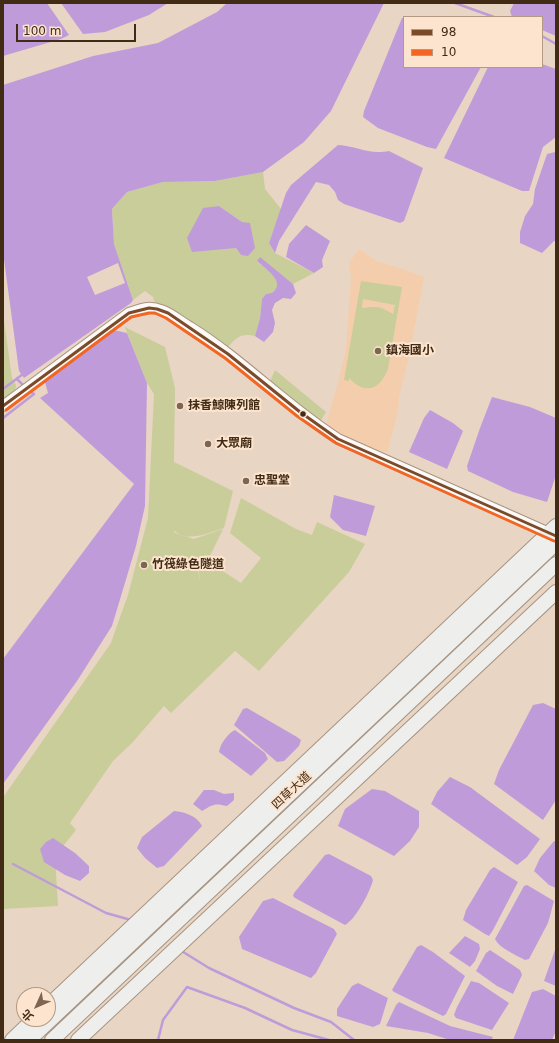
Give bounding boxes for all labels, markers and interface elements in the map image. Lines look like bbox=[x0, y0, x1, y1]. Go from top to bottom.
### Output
scale bar bbox=[18, 16, 138, 42]
legend bbox=[403, 16, 543, 68]
text: 100 m bbox=[23, 24, 61, 38]
text: 98 bbox=[441, 25, 456, 39]
text: 10 bbox=[441, 45, 456, 59]
place label: 鎮海國小 bbox=[386, 344, 434, 358]
marker: 鎮海國小 bbox=[373, 346, 383, 356]
place label: 抹香鯨陳列館 bbox=[188, 399, 260, 413]
marker: 抹香鯨陳列館 bbox=[175, 401, 185, 411]
unlabelled marker bbox=[298, 409, 308, 419]
place label: 大眾廟 bbox=[216, 437, 252, 451]
marker: 大眾廟 bbox=[203, 439, 213, 449]
place label: 忠聖堂 bbox=[254, 474, 290, 488]
marker: 忠聖堂 bbox=[241, 476, 251, 486]
place label: 竹筏綠色隧道 bbox=[152, 558, 224, 572]
marker: 竹筏綠色隧道 bbox=[139, 560, 149, 570]
street label: 四草大道 bbox=[270, 769, 314, 813]
north arrow bbox=[16, 987, 56, 1027]
text: 北 bbox=[19, 1007, 36, 1024]

